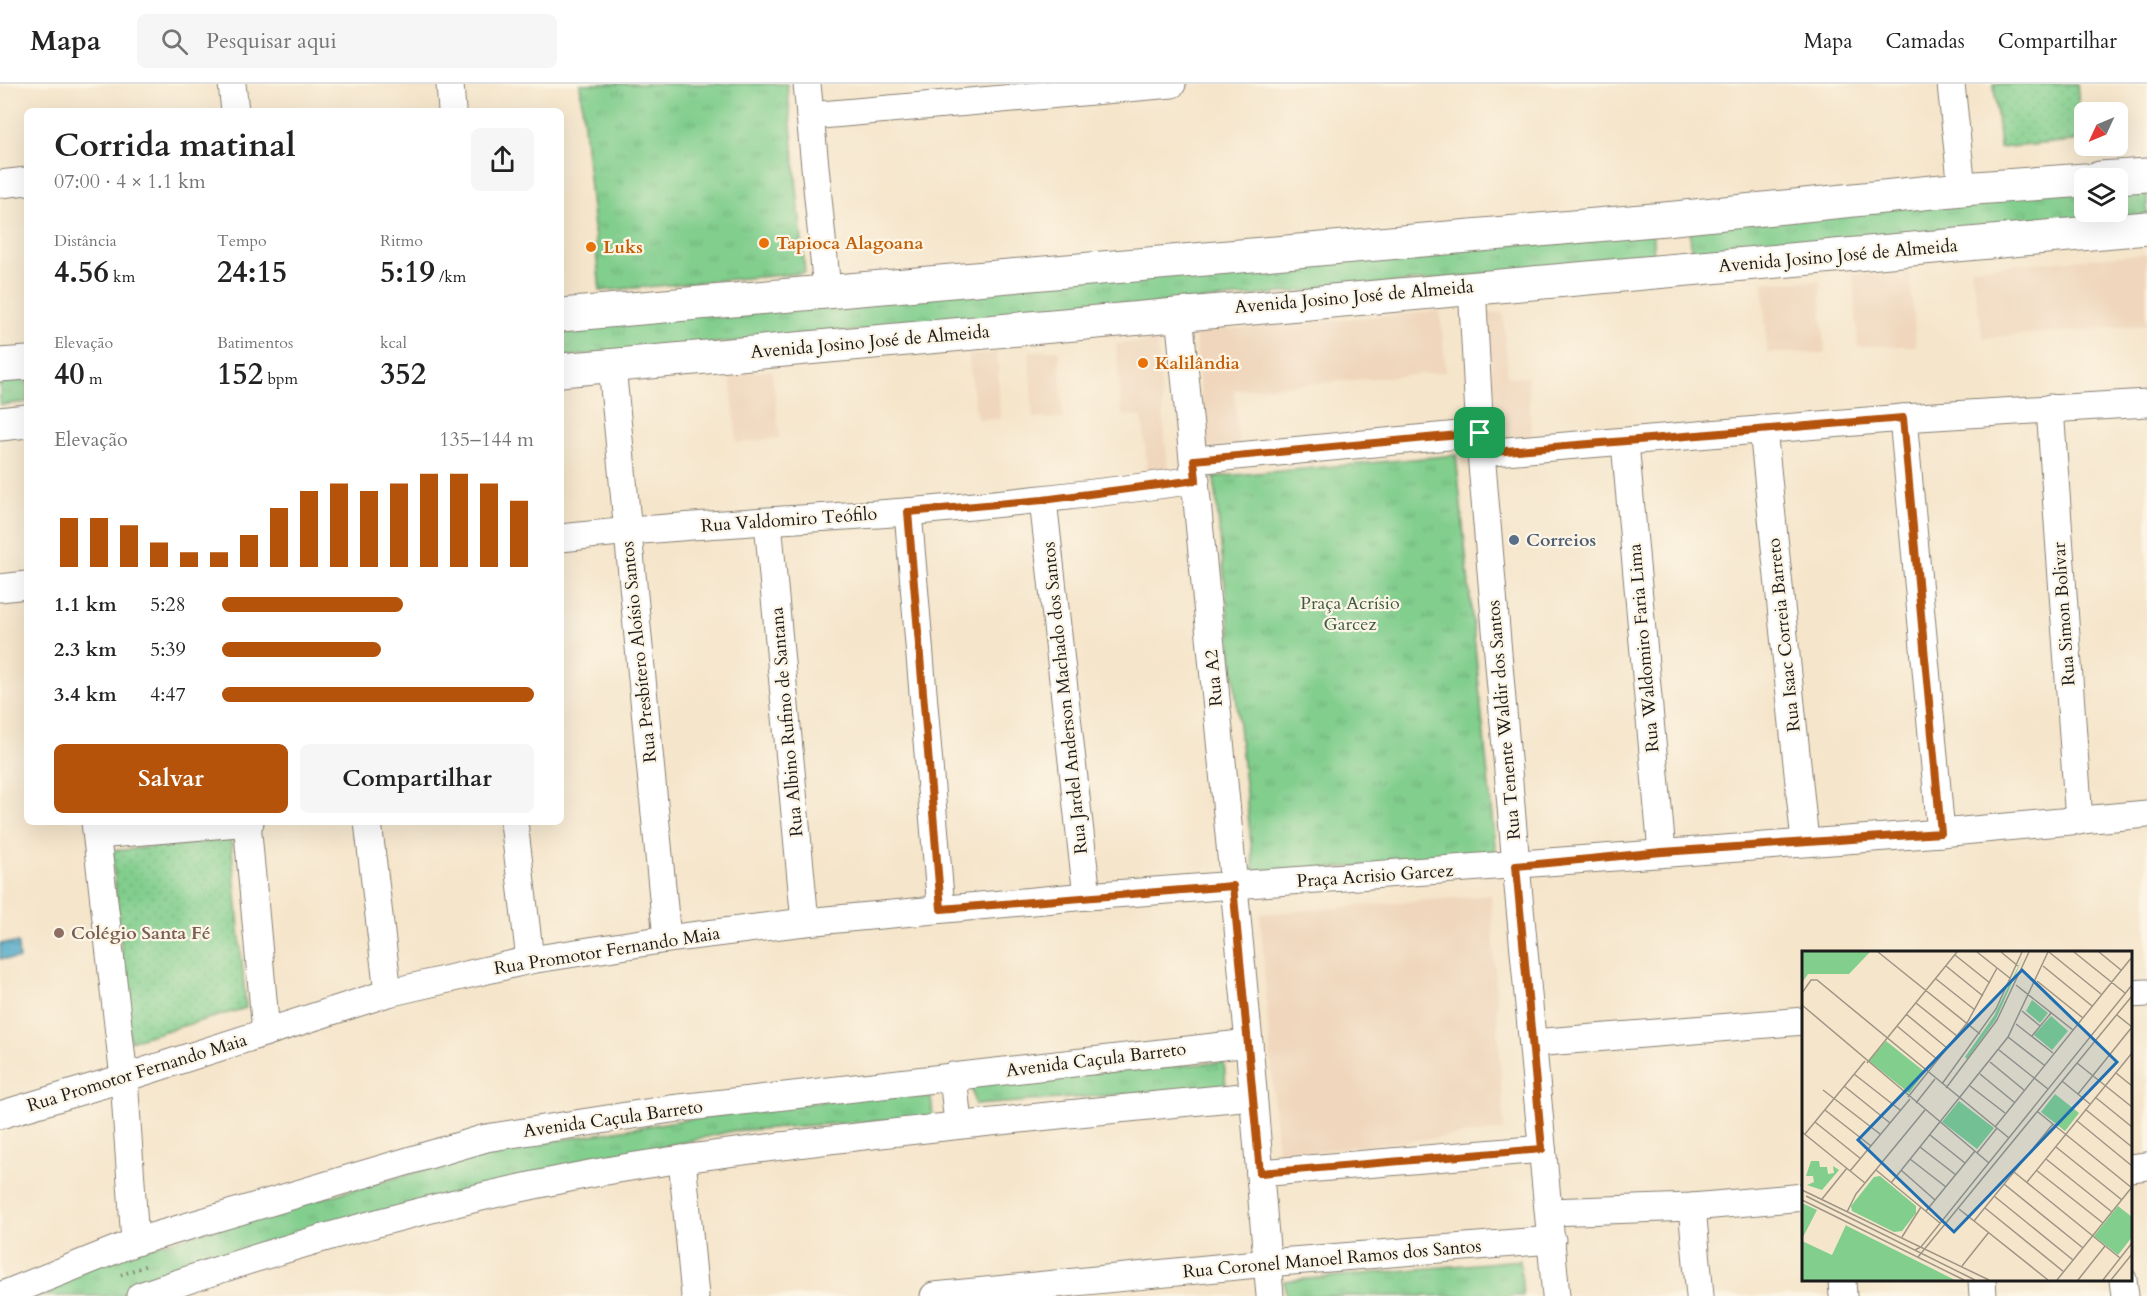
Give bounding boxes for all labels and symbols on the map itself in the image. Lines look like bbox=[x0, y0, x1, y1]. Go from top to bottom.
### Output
north arrow bbox=[2074, 102, 2128, 156]
place label: Tapioca Alagoana bbox=[776, 231, 924, 256]
street label: Avenida Josino José de Almeida bbox=[1717, 233, 1959, 279]
place label: Luks bbox=[603, 235, 643, 260]
marker: Tapioca Alagoana bbox=[757, 236, 771, 250]
marker: Luks bbox=[584, 240, 598, 254]
street label: Avenida Josino José de Almeida bbox=[1233, 274, 1475, 320]
street label: Avenida Josino José de Almeida bbox=[749, 319, 991, 365]
place label: Kalilândia bbox=[1155, 351, 1240, 376]
marker: Kalilândia bbox=[1136, 356, 1150, 370]
pin bbox=[1454, 407, 1505, 458]
street label: Rua Valdomiro Teófilo bbox=[700, 501, 878, 539]
place label: Correios bbox=[1526, 528, 1596, 553]
marker: Correios bbox=[1507, 533, 1521, 547]
street label: Rua Isaac Correia Barreto bbox=[1761, 536, 1807, 733]
street label: Rua Presbítero Aloísio Santos bbox=[615, 540, 663, 764]
street label: Rua Jardel Anderson Machado dos Santos bbox=[1036, 540, 1094, 856]
street label: Rua Simon Bolivar bbox=[2046, 541, 2081, 687]
street label: Rua Waldomiro Faria Lima bbox=[1622, 543, 1666, 753]
park label: Praça Acrísio Garcez bbox=[1300, 591, 1400, 637]
street label: Rua Tenente Waldir dos Santos bbox=[1481, 599, 1527, 841]
street label: Rua Albino Rufino de Santana bbox=[764, 606, 809, 838]
street label: Rua A2 bbox=[1199, 649, 1229, 707]
street label: Praça Acrisio Garcez bbox=[1296, 858, 1454, 894]
place label: Colégio Santa Fé bbox=[71, 921, 211, 946]
street label: Rua Promotor Fernando Maia bbox=[492, 921, 722, 981]
marker: Colégio Santa Fé bbox=[52, 926, 66, 940]
inset map bbox=[1802, 951, 2132, 1281]
street label: Rua Promotor Fernando Maia bbox=[24, 1028, 250, 1118]
street label: Avenida Caçula Barreto bbox=[1005, 1037, 1188, 1083]
street label: Avenida Caçula Barreto bbox=[522, 1094, 705, 1144]
street label: Rua Coronel Manoel Ramos dos Santos bbox=[1182, 1233, 1482, 1285]

